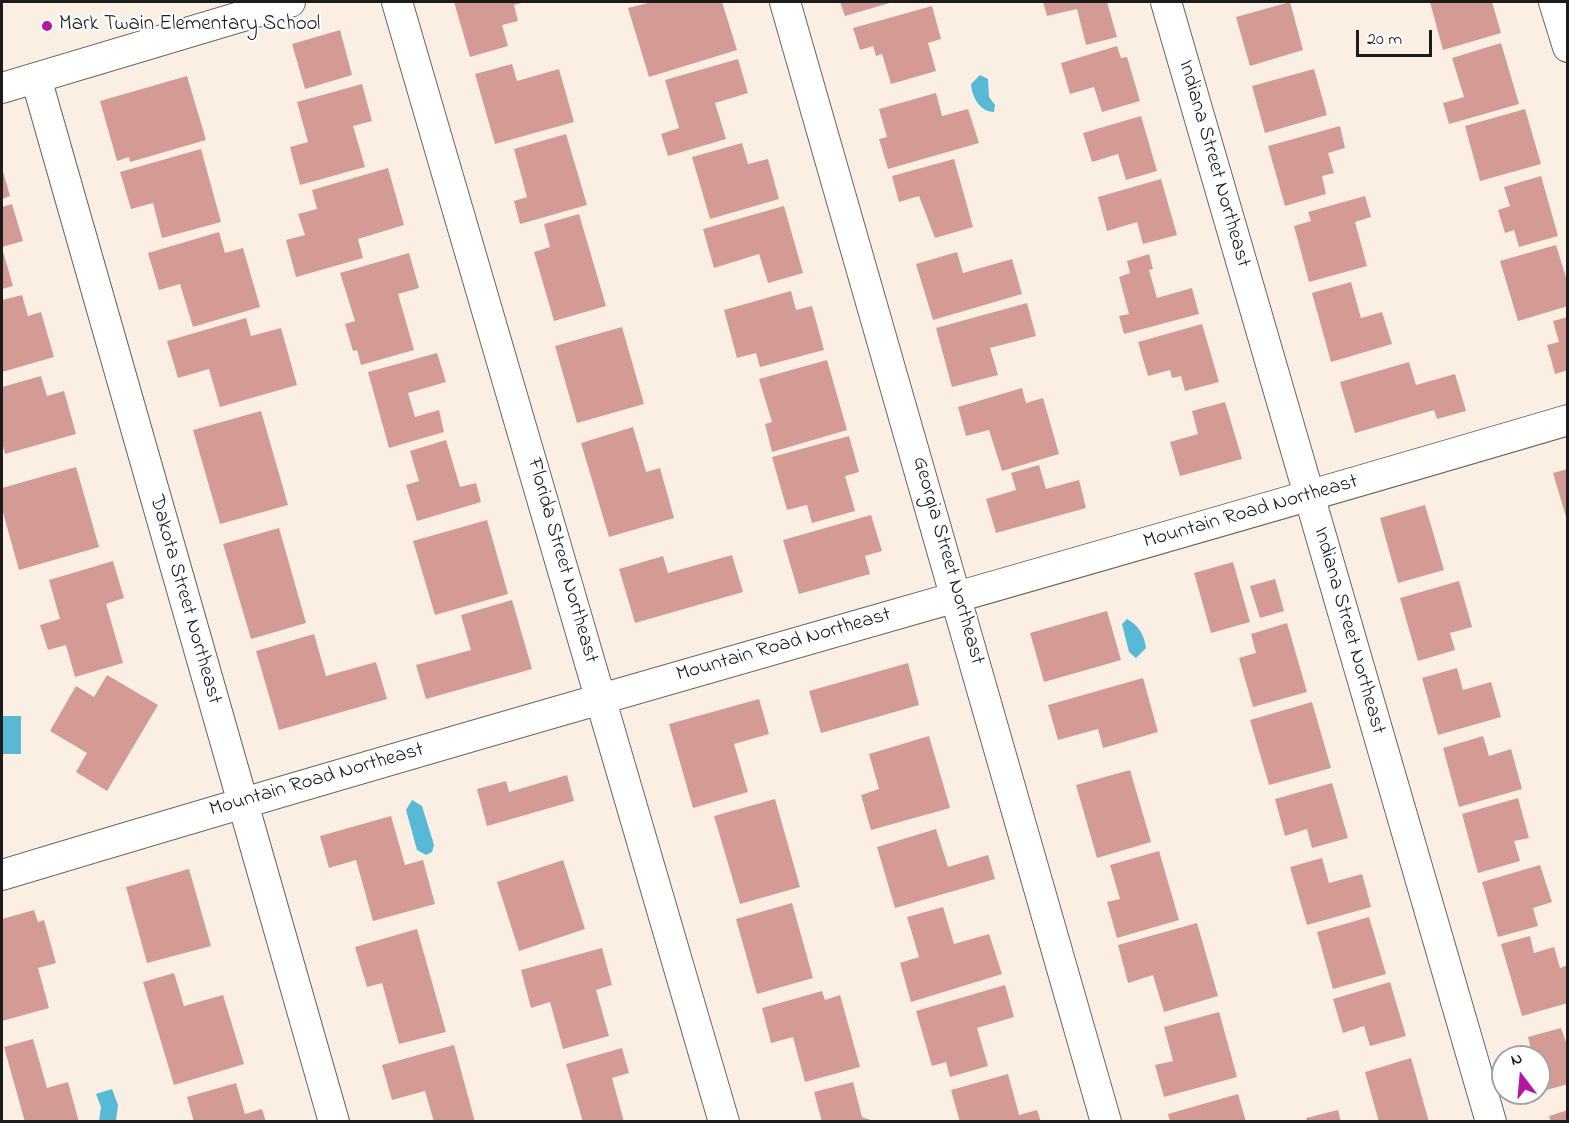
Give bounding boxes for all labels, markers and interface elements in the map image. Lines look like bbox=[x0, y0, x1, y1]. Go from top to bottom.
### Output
place label: Mark Twain Elementary School bbox=[59, 13, 320, 39]
scale bar bbox=[1359, 18, 1436, 56]
marker: Mark Twain Elementary School bbox=[40, 19, 54, 33]
text: 20 m bbox=[1367, 27, 1402, 53]
street label: Indiana Street Northeast bbox=[1171, 57, 1255, 271]
street label: Georgia Street Northeast bbox=[905, 454, 989, 668]
street label: Florida Street Northeast bbox=[520, 456, 602, 666]
street label: Mountain Road Northeast bbox=[1141, 470, 1361, 556]
street label: Dakota Street Northeast bbox=[142, 493, 226, 707]
street label: Indiana Street Northeast bbox=[1306, 524, 1390, 738]
street label: Mountain Road Northeast bbox=[674, 603, 894, 689]
street label: Mountain Road Northeast bbox=[207, 738, 427, 824]
north arrow bbox=[1491, 1045, 1551, 1105]
text: N bbox=[1508, 1047, 1525, 1073]

